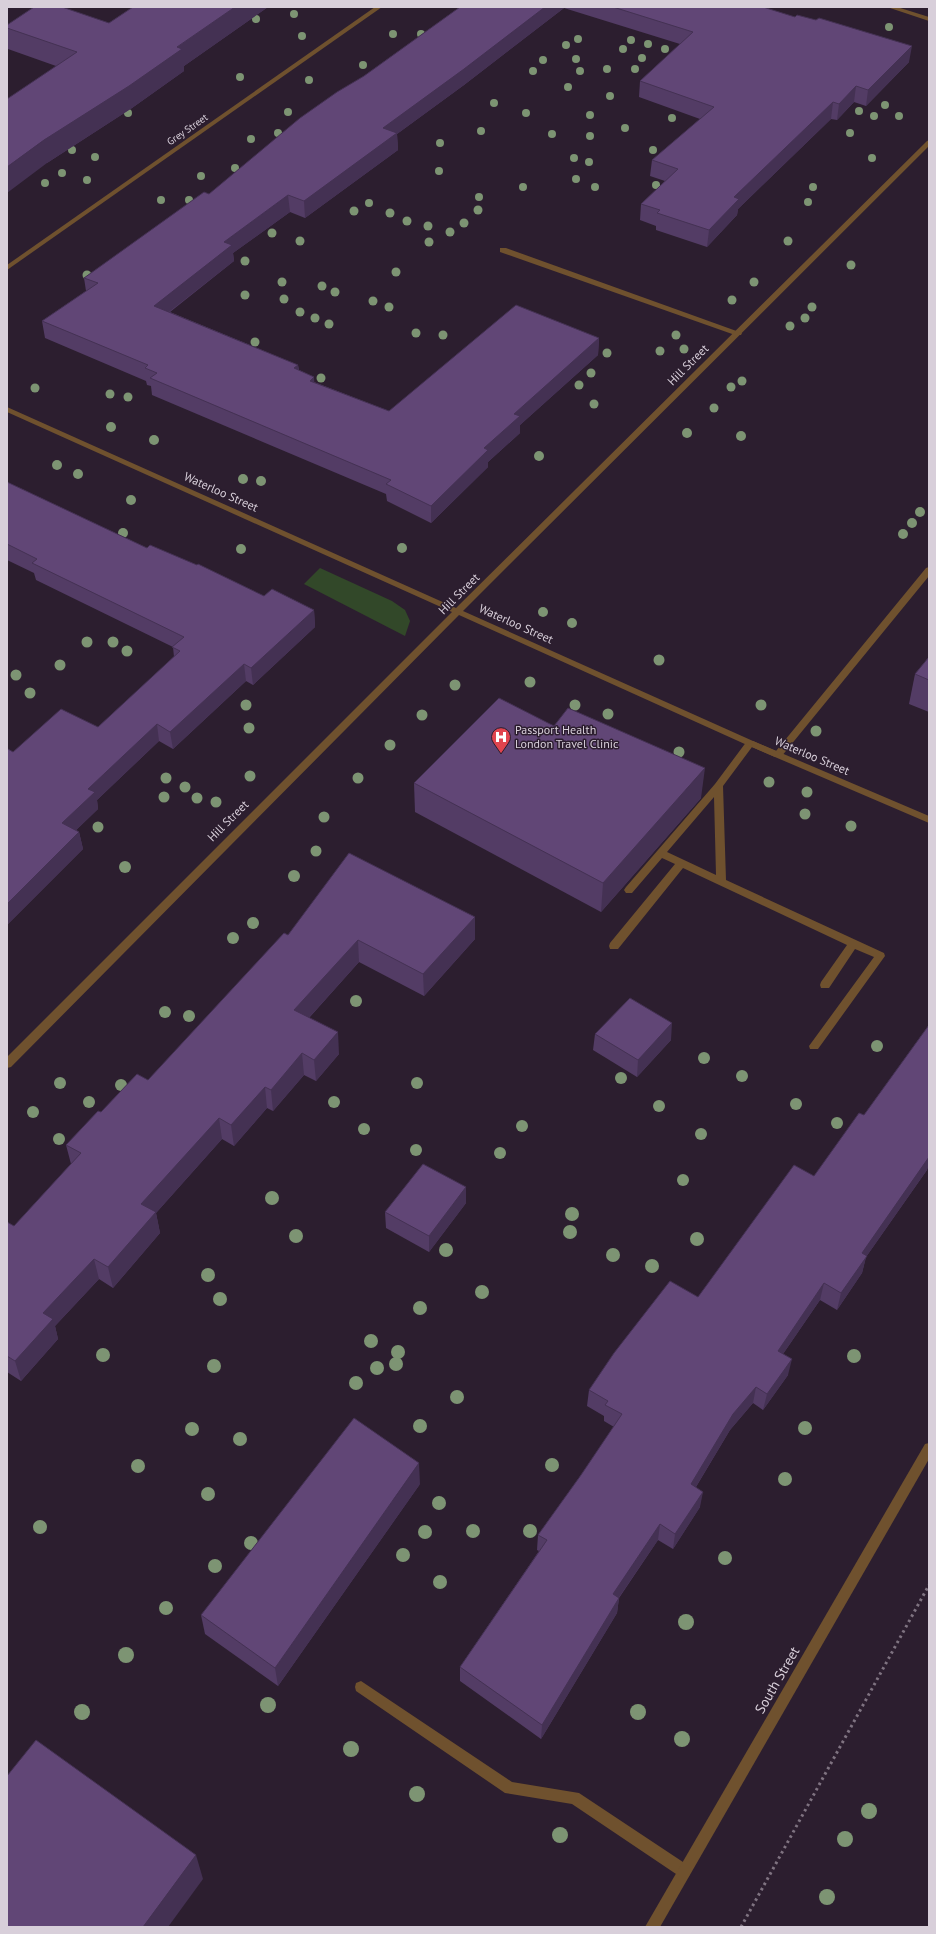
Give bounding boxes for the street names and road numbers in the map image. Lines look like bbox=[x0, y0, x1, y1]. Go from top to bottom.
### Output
street label: Grey Street bbox=[164, 110, 211, 148]
street label: Hill Street bbox=[664, 341, 711, 388]
street label: Waterloo Street bbox=[182, 468, 261, 515]
street label: Hill Street bbox=[435, 570, 482, 617]
street label: Waterloo Street bbox=[477, 600, 556, 647]
street label: Waterloo Street bbox=[773, 733, 852, 778]
street label: Hill Street bbox=[204, 797, 251, 844]
street label: South Street bbox=[751, 1643, 804, 1717]

